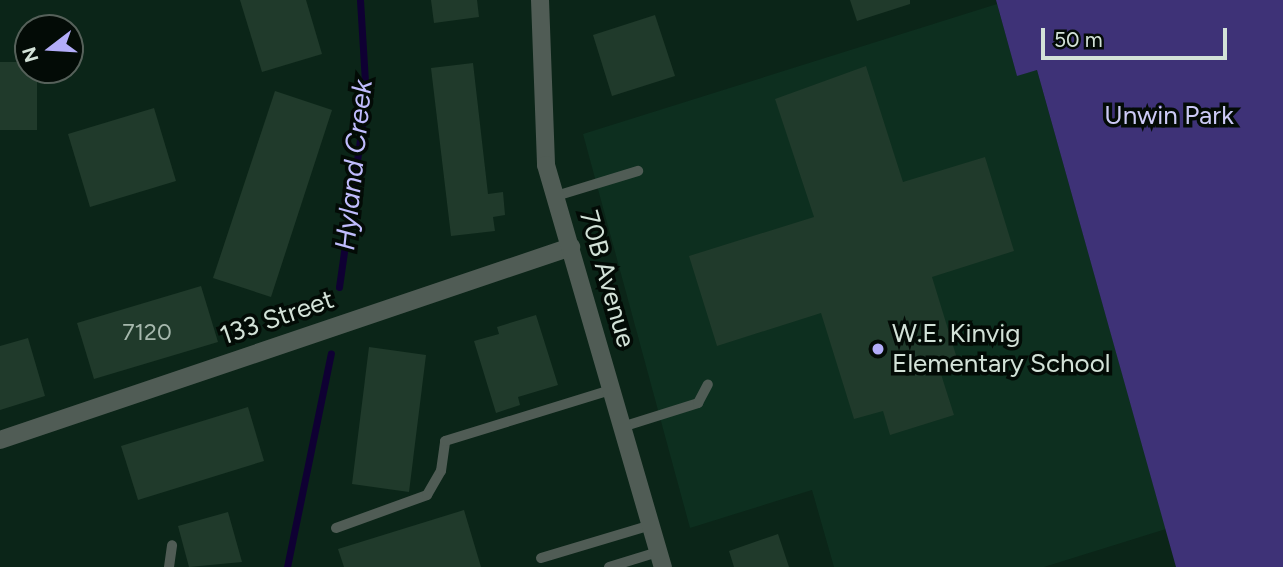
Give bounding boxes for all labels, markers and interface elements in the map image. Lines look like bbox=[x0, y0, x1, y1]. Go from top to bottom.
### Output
north arrow bbox=[14, 14, 84, 84]
scale bar bbox=[1045, 14, 1230, 58]
text: 50 m bbox=[1054, 27, 1103, 52]
text: N bbox=[17, 44, 43, 65]
water label: Hyland Creek bbox=[327, 78, 379, 252]
park label: Unwin Park bbox=[1104, 100, 1234, 132]
street label: 70B Avenue bbox=[573, 207, 641, 351]
street label: 133 Street bbox=[216, 284, 338, 352]
house number: 7120 bbox=[122, 318, 172, 346]
place label: W.E. Kinvig Elementary School bbox=[892, 318, 1110, 380]
marker: W.E. Kinvig Elementary School bbox=[870, 341, 886, 357]

